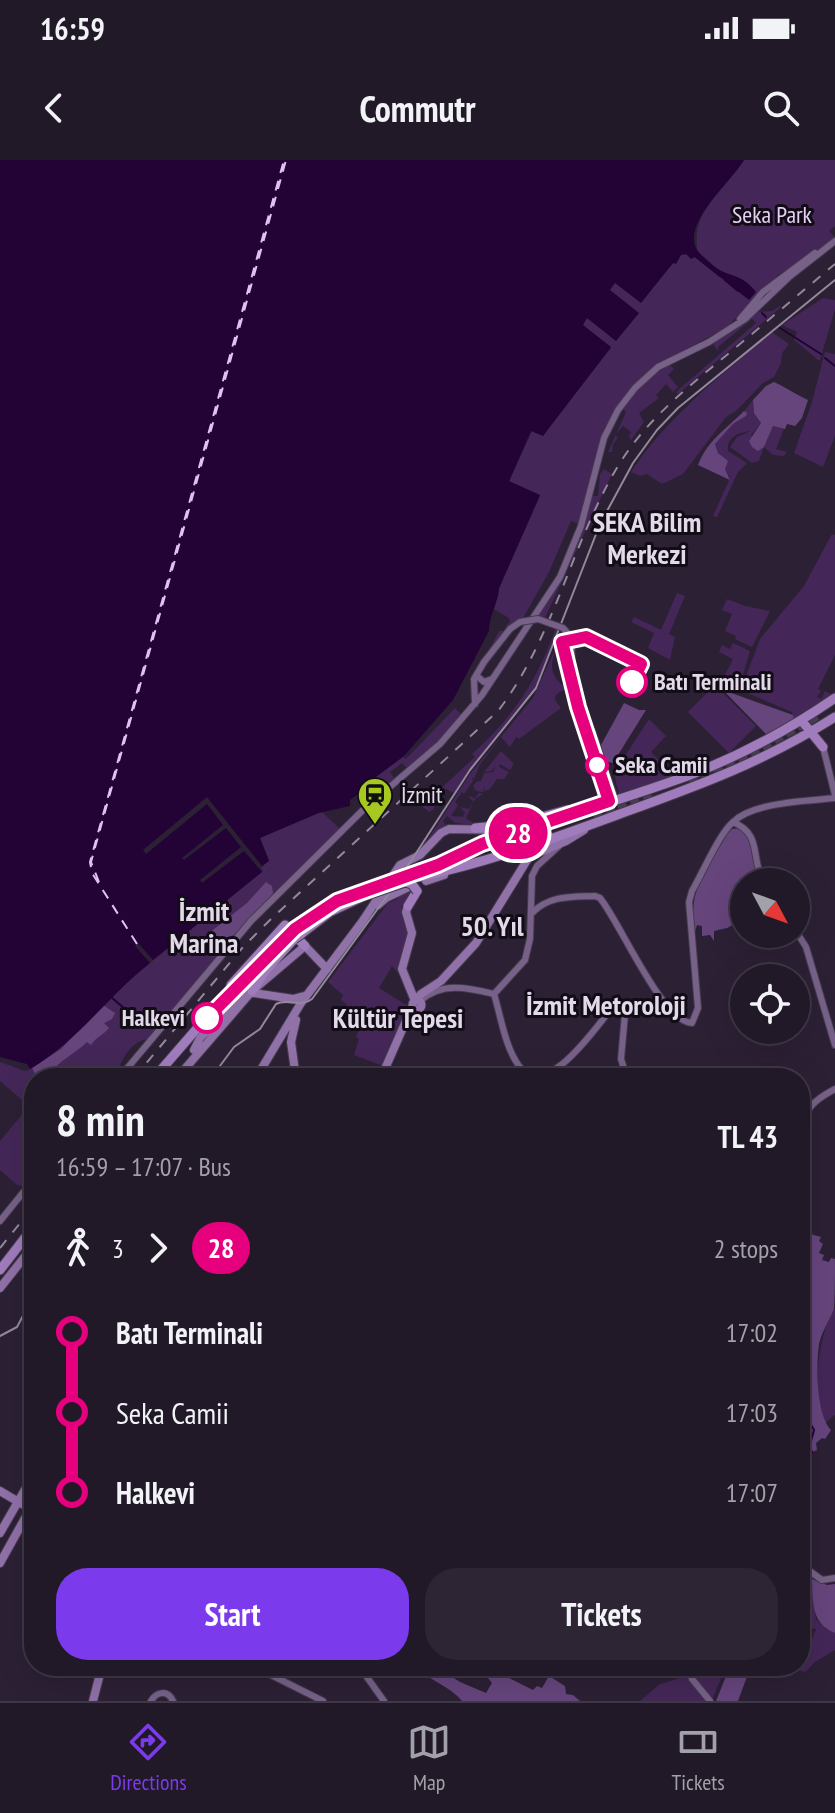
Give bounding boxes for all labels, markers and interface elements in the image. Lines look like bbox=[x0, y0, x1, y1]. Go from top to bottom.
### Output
text: 16:59 bbox=[40, 9, 105, 48]
text: Commutr bbox=[359, 85, 476, 132]
icon: back bbox=[32, 86, 76, 130]
icon: search bbox=[759, 86, 803, 130]
park label: Seka Park bbox=[732, 199, 813, 230]
district label: SEKA Bilim Merkezi bbox=[593, 503, 701, 572]
place label: Batı Terminali bbox=[654, 666, 772, 697]
marker: Batı Terminali bbox=[617, 667, 647, 697]
place label: Seka Camii bbox=[615, 749, 708, 780]
marker: Seka Camii bbox=[586, 754, 608, 776]
station icon: İzmit bbox=[356, 776, 394, 826]
place label: İzmit bbox=[401, 779, 443, 810]
line badge: 28 bbox=[482, 807, 554, 859]
text: 28 bbox=[505, 814, 531, 851]
north arrow bbox=[730, 868, 810, 948]
map controls bbox=[730, 868, 810, 1044]
district label: İzmit Marina bbox=[170, 892, 238, 961]
district label: 50. Yıl bbox=[460, 907, 524, 944]
button: locate bbox=[730, 964, 810, 1044]
district label: İzmit Metoroloji bbox=[526, 986, 686, 1023]
district label: Kültür Tepesi bbox=[333, 999, 463, 1036]
place label: Halkevi bbox=[122, 1002, 185, 1033]
marker: Halkevi bbox=[192, 1003, 222, 1033]
text: 8 min bbox=[56, 1091, 145, 1148]
text: TL 43 bbox=[718, 1117, 778, 1156]
text: 16:59 – 17:07 · Bus bbox=[56, 1150, 231, 1183]
icon: walk bbox=[56, 1226, 100, 1270]
icon: forward bbox=[136, 1226, 180, 1270]
text: 28 bbox=[208, 1229, 234, 1266]
text: 3 bbox=[112, 1232, 124, 1265]
text: 2 stops bbox=[714, 1232, 778, 1265]
text: Batı Terminali bbox=[116, 1313, 263, 1352]
text: 17:02 bbox=[726, 1316, 778, 1349]
text: Seka Camii bbox=[116, 1393, 229, 1432]
text: 17:03 bbox=[726, 1396, 778, 1429]
text: Halkevi bbox=[116, 1473, 195, 1512]
text: 17:07 bbox=[726, 1476, 778, 1509]
button: Start bbox=[56, 1568, 409, 1660]
button: Tickets bbox=[425, 1568, 778, 1660]
tab: Directions bbox=[110, 1720, 187, 1796]
tab: Map bbox=[407, 1720, 451, 1796]
tab: Tickets bbox=[671, 1720, 725, 1796]

